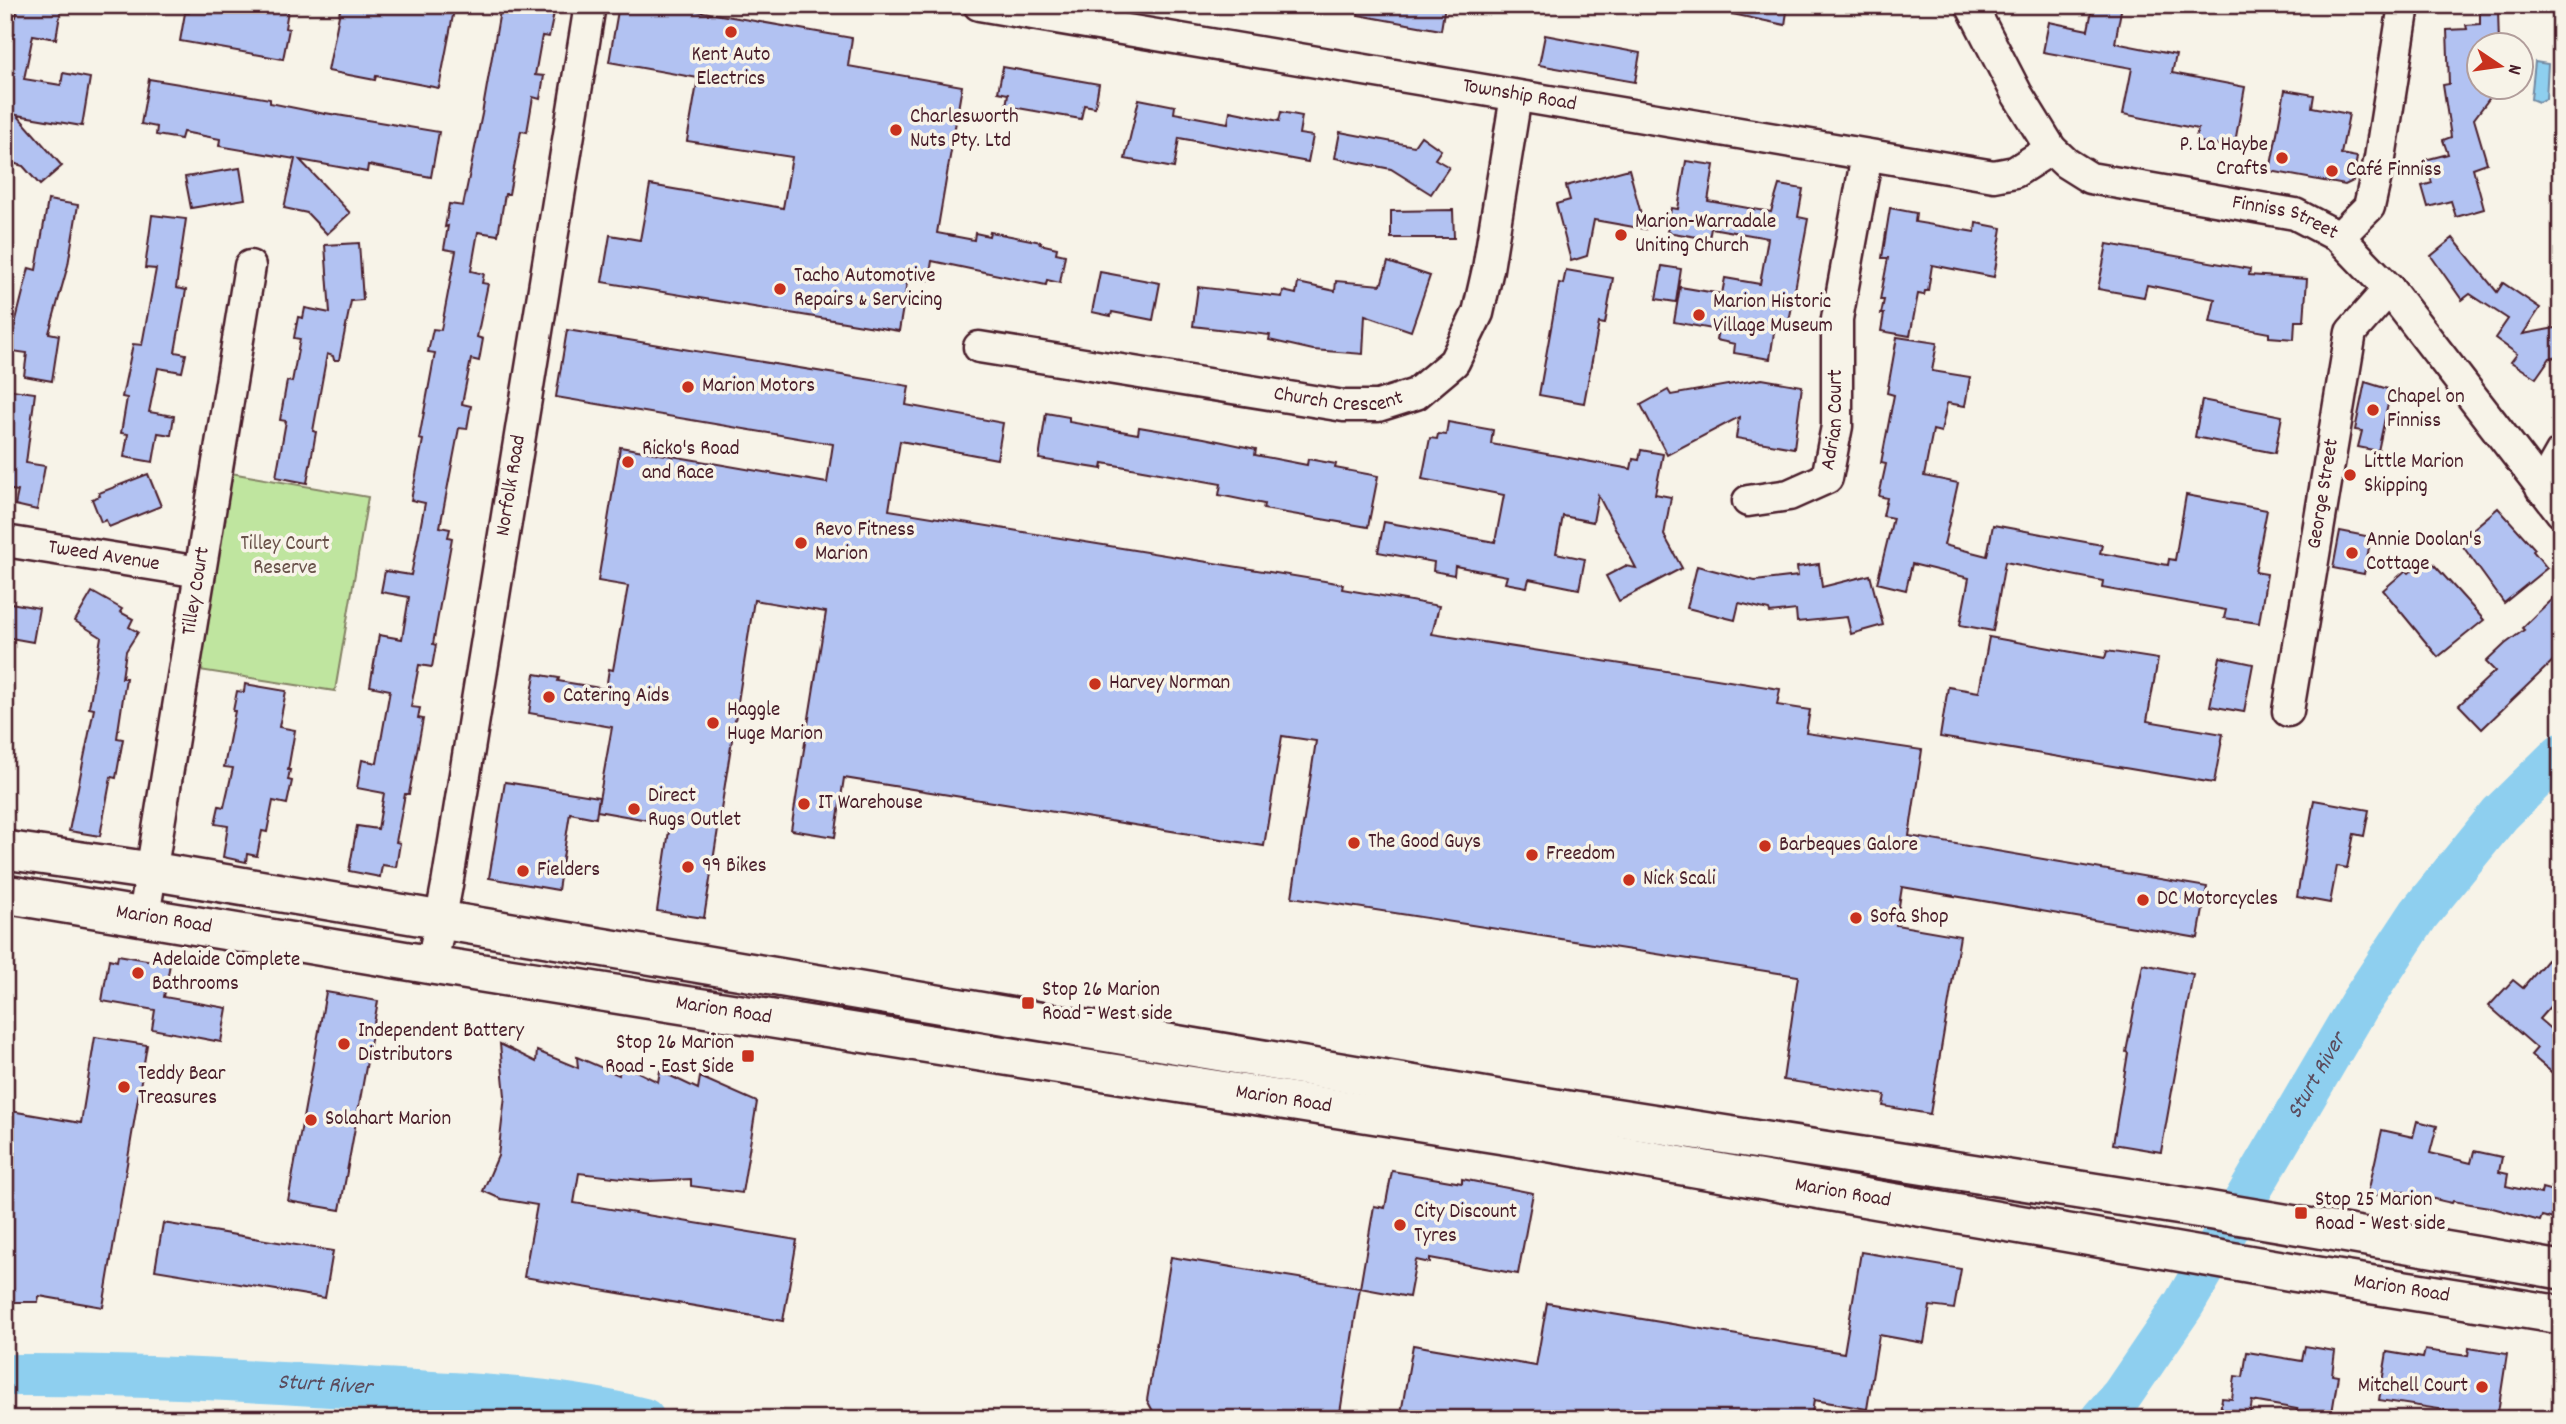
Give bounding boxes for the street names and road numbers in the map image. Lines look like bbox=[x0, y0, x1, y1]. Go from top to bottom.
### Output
street label: Township Road bbox=[1460, 72, 1579, 120]
street label: Finniss Street bbox=[2230, 188, 2343, 249]
street label: Adrian Court bbox=[1814, 369, 1852, 473]
street label: Church Crescent bbox=[1271, 380, 1407, 421]
street label: Norfolk Road bbox=[489, 433, 535, 538]
street label: George Street bbox=[2300, 436, 2348, 551]
street label: Tweed Avenue bbox=[46, 533, 162, 580]
street label: Tilley Court bbox=[175, 545, 219, 638]
street label: Marion Road bbox=[114, 898, 214, 943]
street label: Marion Road bbox=[673, 989, 774, 1034]
street label: Marion Road bbox=[1233, 1078, 1334, 1123]
street label: Marion Road bbox=[1792, 1171, 1893, 1217]
street label: Marion Road bbox=[2351, 1267, 2452, 1312]

